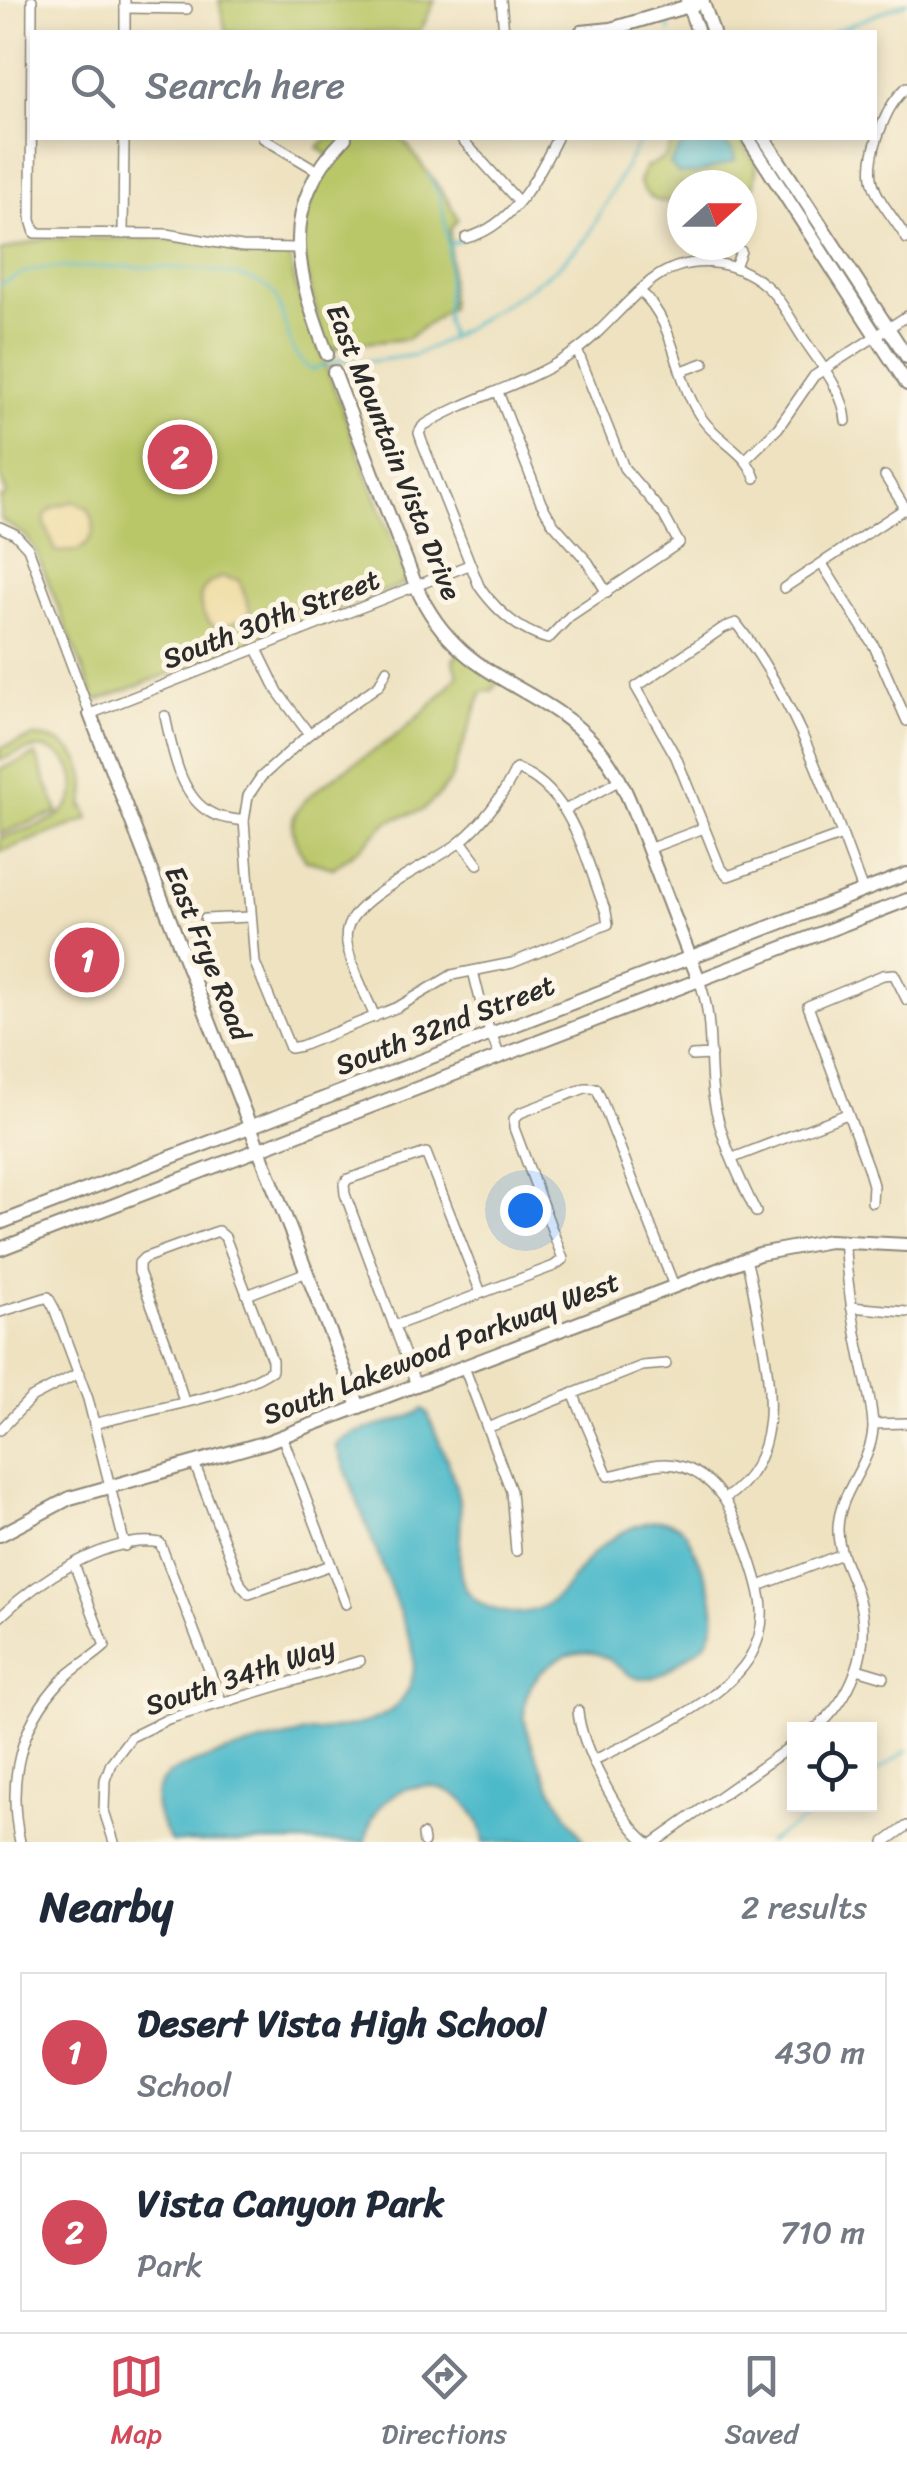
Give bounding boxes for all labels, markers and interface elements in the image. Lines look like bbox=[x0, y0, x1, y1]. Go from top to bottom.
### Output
search box bbox=[30, 30, 877, 140]
text: Search here bbox=[145, 52, 345, 119]
icon: search bbox=[65, 58, 120, 113]
north arrow bbox=[667, 170, 757, 260]
street label: East Mountain Vista Drive bbox=[312, 296, 476, 608]
pin: 2 bbox=[148, 420, 212, 494]
street label: South 30th Street bbox=[155, 555, 387, 683]
street label: East Frye Road bbox=[151, 858, 266, 1050]
pin: 1 bbox=[54, 922, 120, 998]
street label: South 32nd Street bbox=[328, 961, 562, 1089]
your location bbox=[500, 1185, 551, 1236]
street label: South Lakewood Parkway West bbox=[255, 1257, 627, 1439]
street label: South 34th Way bbox=[139, 1622, 342, 1730]
map controls bbox=[787, 1722, 877, 1812]
button: locate bbox=[787, 1722, 877, 1812]
text: Nearby bbox=[40, 1870, 173, 1944]
text: 2 results bbox=[741, 1879, 867, 1936]
text: Desert Vista High School bbox=[137, 1990, 546, 2057]
text: 1 bbox=[68, 2024, 81, 2081]
text: 430 m bbox=[774, 2024, 865, 2081]
text: School bbox=[137, 2057, 231, 2114]
text: Vista Canyon Park bbox=[137, 2170, 444, 2237]
text: 2 bbox=[65, 2204, 84, 2261]
text: 710 m bbox=[780, 2204, 865, 2261]
text: Park bbox=[137, 2237, 203, 2294]
tab: Map bbox=[109, 2349, 164, 2458]
tab: Directions bbox=[381, 2349, 507, 2458]
tab: Saved bbox=[724, 2349, 798, 2458]

